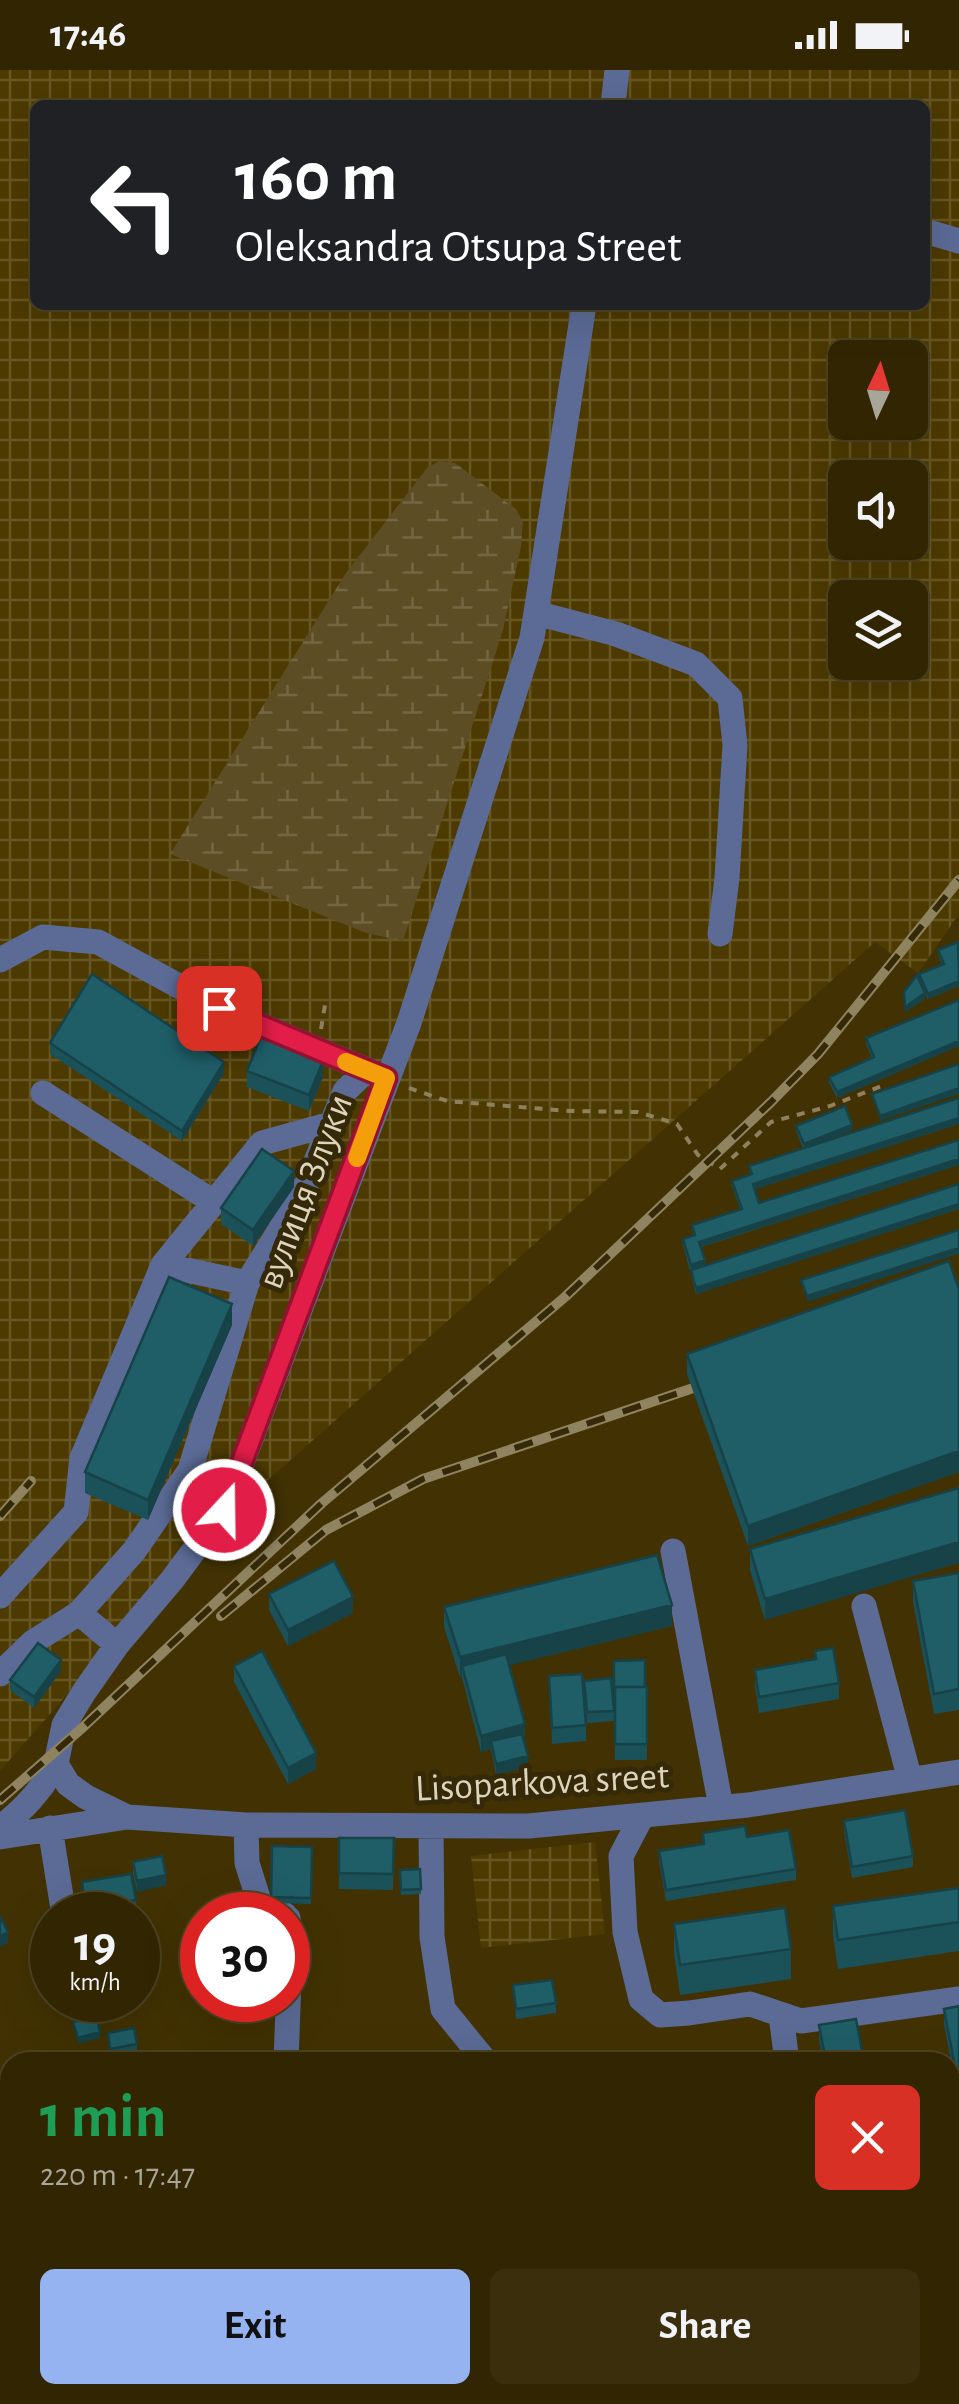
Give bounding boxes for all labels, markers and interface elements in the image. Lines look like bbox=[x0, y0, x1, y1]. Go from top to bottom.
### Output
text: 17:46 bbox=[50, 16, 126, 54]
icon: left bbox=[70, 140, 200, 270]
text: 160 m bbox=[235, 143, 398, 213]
text: Oleksandra Otsupa Street bbox=[235, 225, 681, 270]
north arrow bbox=[828, 340, 928, 440]
map controls bbox=[828, 340, 928, 680]
button: sound bbox=[828, 460, 928, 560]
button: layers bbox=[828, 580, 928, 680]
pin bbox=[177, 966, 262, 1051]
icon: arrive bbox=[192, 981, 247, 1036]
street label: вулиця Злуки bbox=[251, 1089, 360, 1294]
position arrow bbox=[172, 1458, 276, 1562]
street label: Lisoparkova sreet bbox=[414, 1757, 670, 1809]
speed limit sign: 30 bbox=[180, 1892, 310, 2022]
text: 19 bbox=[74, 1920, 116, 1970]
text: km/h bbox=[69, 1970, 121, 1995]
button: close bbox=[815, 2085, 920, 2190]
text: 1 min bbox=[40, 2088, 166, 2148]
text: 220 m · 17:47 bbox=[40, 2159, 195, 2191]
button: Exit bbox=[40, 2269, 470, 2384]
button: Share bbox=[490, 2269, 920, 2384]

